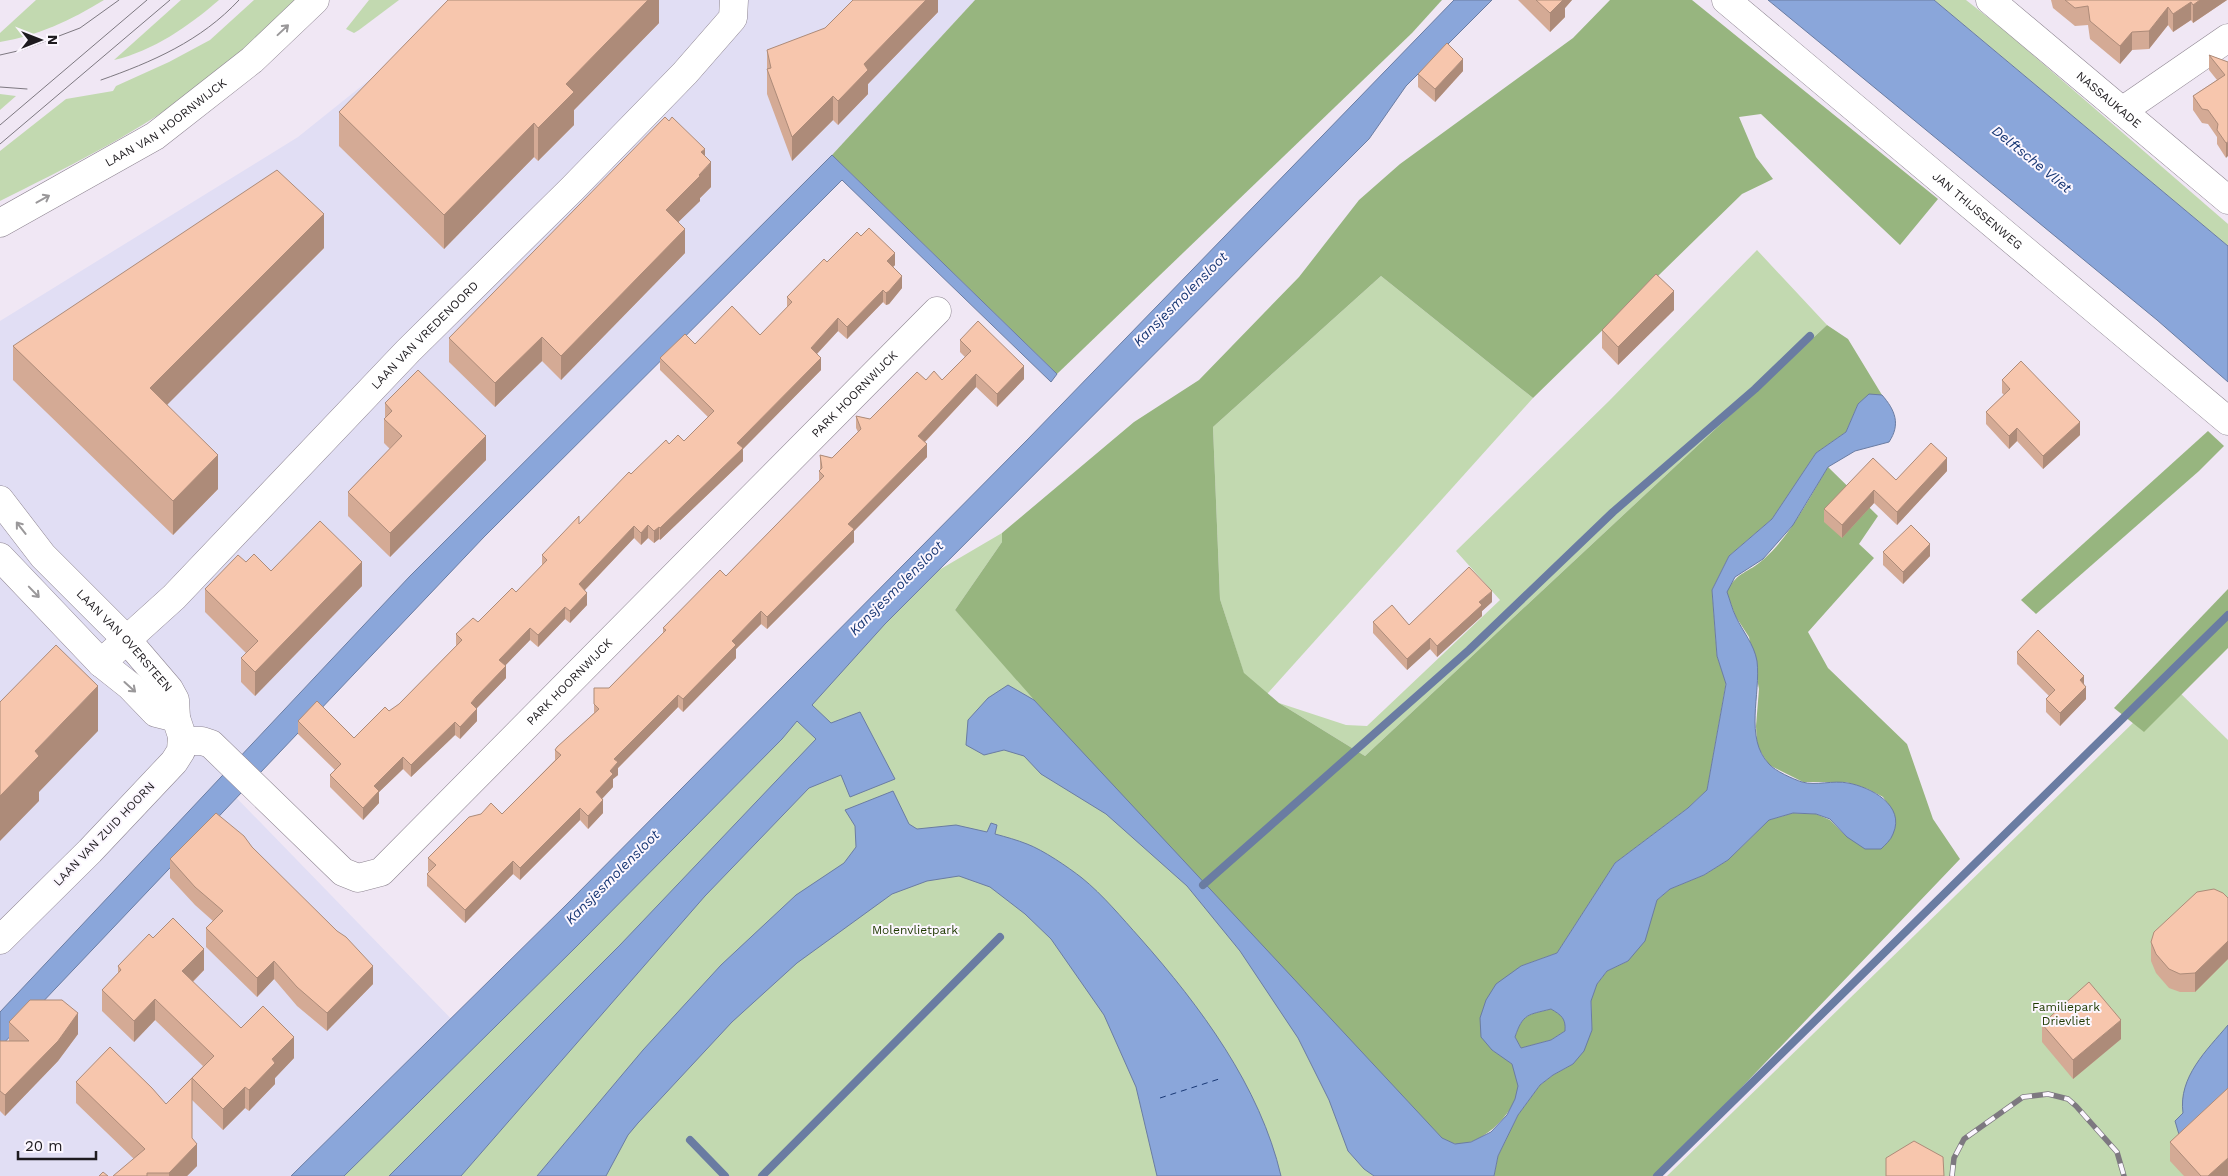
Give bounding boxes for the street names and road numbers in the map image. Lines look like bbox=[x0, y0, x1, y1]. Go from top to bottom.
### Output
street label: NASSAUKADE bbox=[2073, 69, 2144, 131]
street label: LAAN VAN HOORNWIJCK bbox=[103, 76, 229, 170]
street label: JAN THIJSSENWEG bbox=[1929, 169, 2025, 252]
street label: LAAN VAN VREDENOORD bbox=[368, 278, 481, 392]
street label: PARK HOORNWIJCK bbox=[809, 348, 900, 440]
street label: LAAN VAN OVERSTEEN bbox=[74, 587, 175, 695]
street label: PARK HOORNWIJCK bbox=[524, 636, 615, 728]
street label: LAAN VAN ZUID HOORN bbox=[51, 779, 157, 889]

